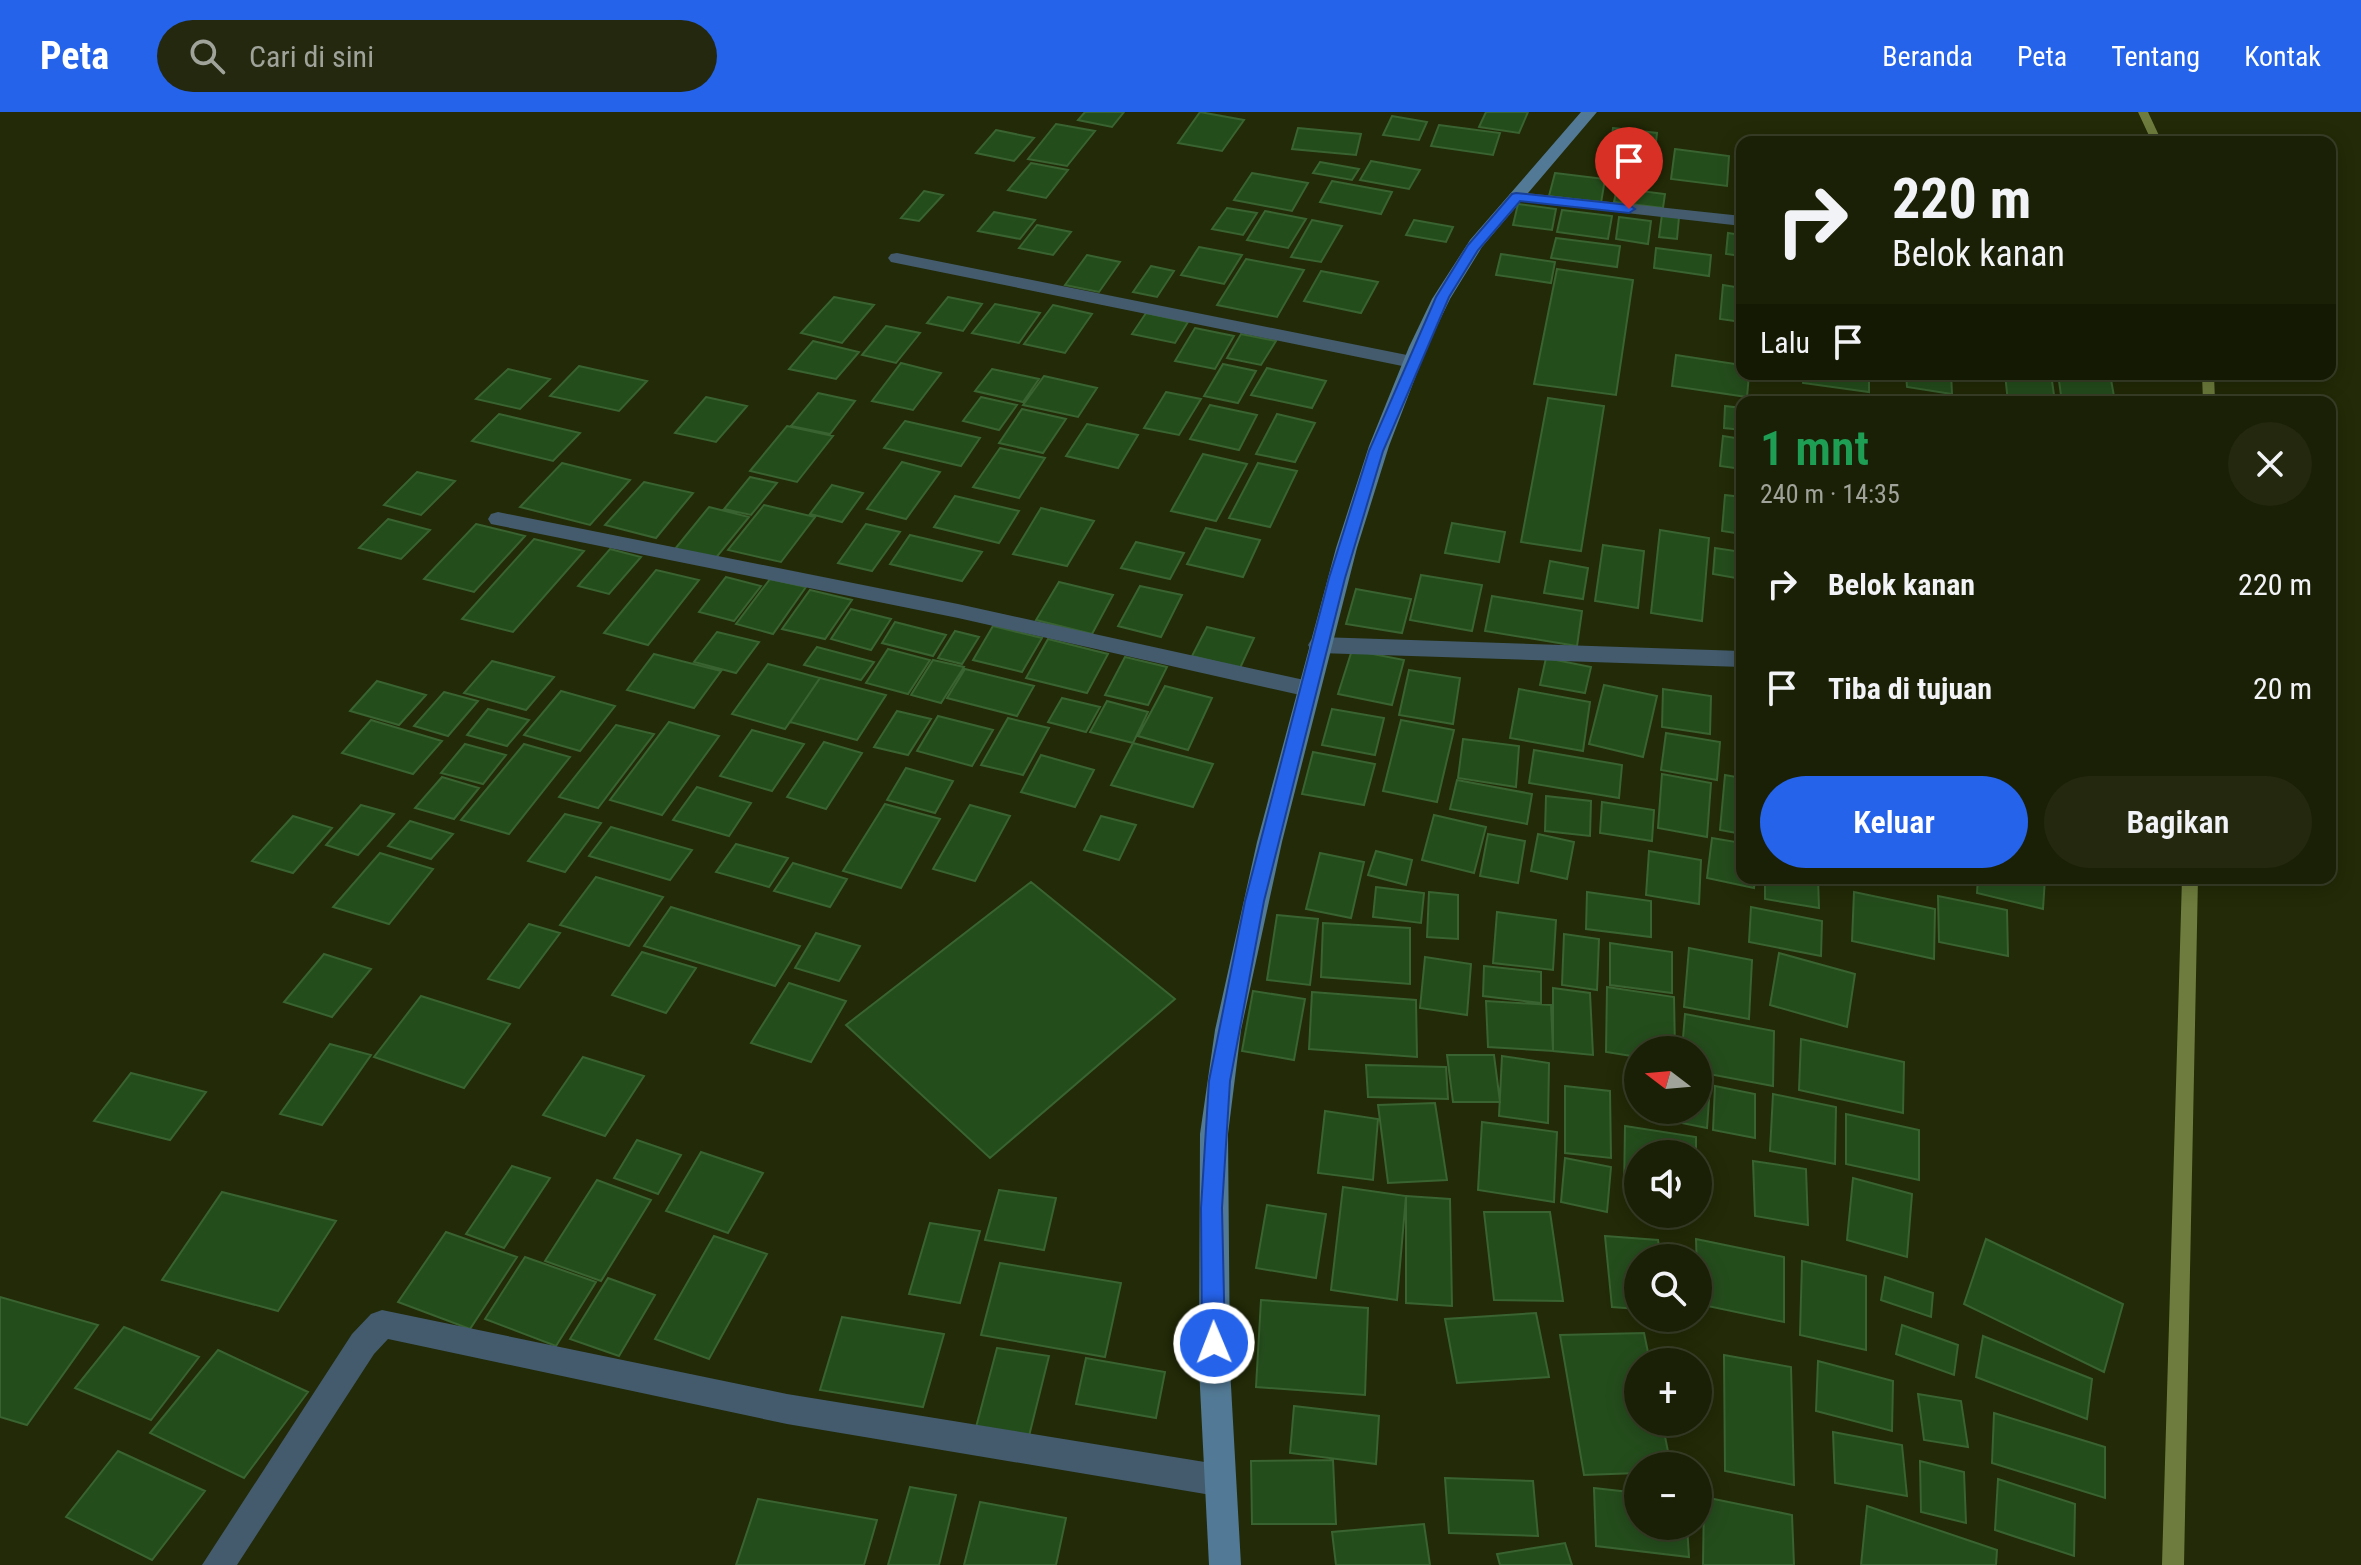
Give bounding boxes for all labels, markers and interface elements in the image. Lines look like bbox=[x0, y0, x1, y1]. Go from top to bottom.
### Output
search box bbox=[157, 20, 717, 92]
text: Peta bbox=[40, 34, 109, 78]
icon: search bbox=[185, 34, 229, 78]
text: Cari di sini bbox=[249, 39, 374, 74]
text: Beranda bbox=[1882, 40, 1973, 73]
text: Peta bbox=[2017, 40, 2067, 73]
text: Tentang bbox=[2111, 40, 2200, 73]
text: Kontak bbox=[2244, 40, 2321, 73]
pin bbox=[1595, 127, 1663, 209]
icon: arrive bbox=[1607, 139, 1651, 183]
text: 220 m bbox=[1892, 166, 2031, 232]
icon: right bbox=[1760, 168, 1864, 272]
text: Belok kanan bbox=[1892, 233, 2065, 275]
icon: arrive bbox=[1826, 320, 1870, 364]
text: Lalu bbox=[1760, 325, 1810, 360]
text: 1 mnt bbox=[1760, 420, 1869, 477]
button: close bbox=[2228, 422, 2312, 506]
text: 240 m · 14:35 bbox=[1760, 479, 1900, 509]
icon: right bbox=[1760, 562, 1804, 606]
text: Belok kanan bbox=[1828, 567, 1975, 602]
text: 220 m bbox=[2238, 567, 2312, 602]
icon: arrive bbox=[1760, 666, 1804, 710]
text: Tiba di tujuan bbox=[1828, 671, 1992, 706]
text: 20 m bbox=[2253, 671, 2312, 706]
button: Keluar bbox=[1760, 776, 2028, 868]
button: Bagikan bbox=[2044, 776, 2312, 868]
north arrow bbox=[1624, 1036, 1712, 1124]
map controls bbox=[1624, 1036, 1712, 1540]
button: sound bbox=[1624, 1140, 1712, 1228]
button: search bbox=[1624, 1244, 1712, 1332]
position arrow bbox=[1172, 1301, 1256, 1385]
button: + bbox=[1624, 1348, 1712, 1436]
button: − bbox=[1624, 1452, 1712, 1540]

